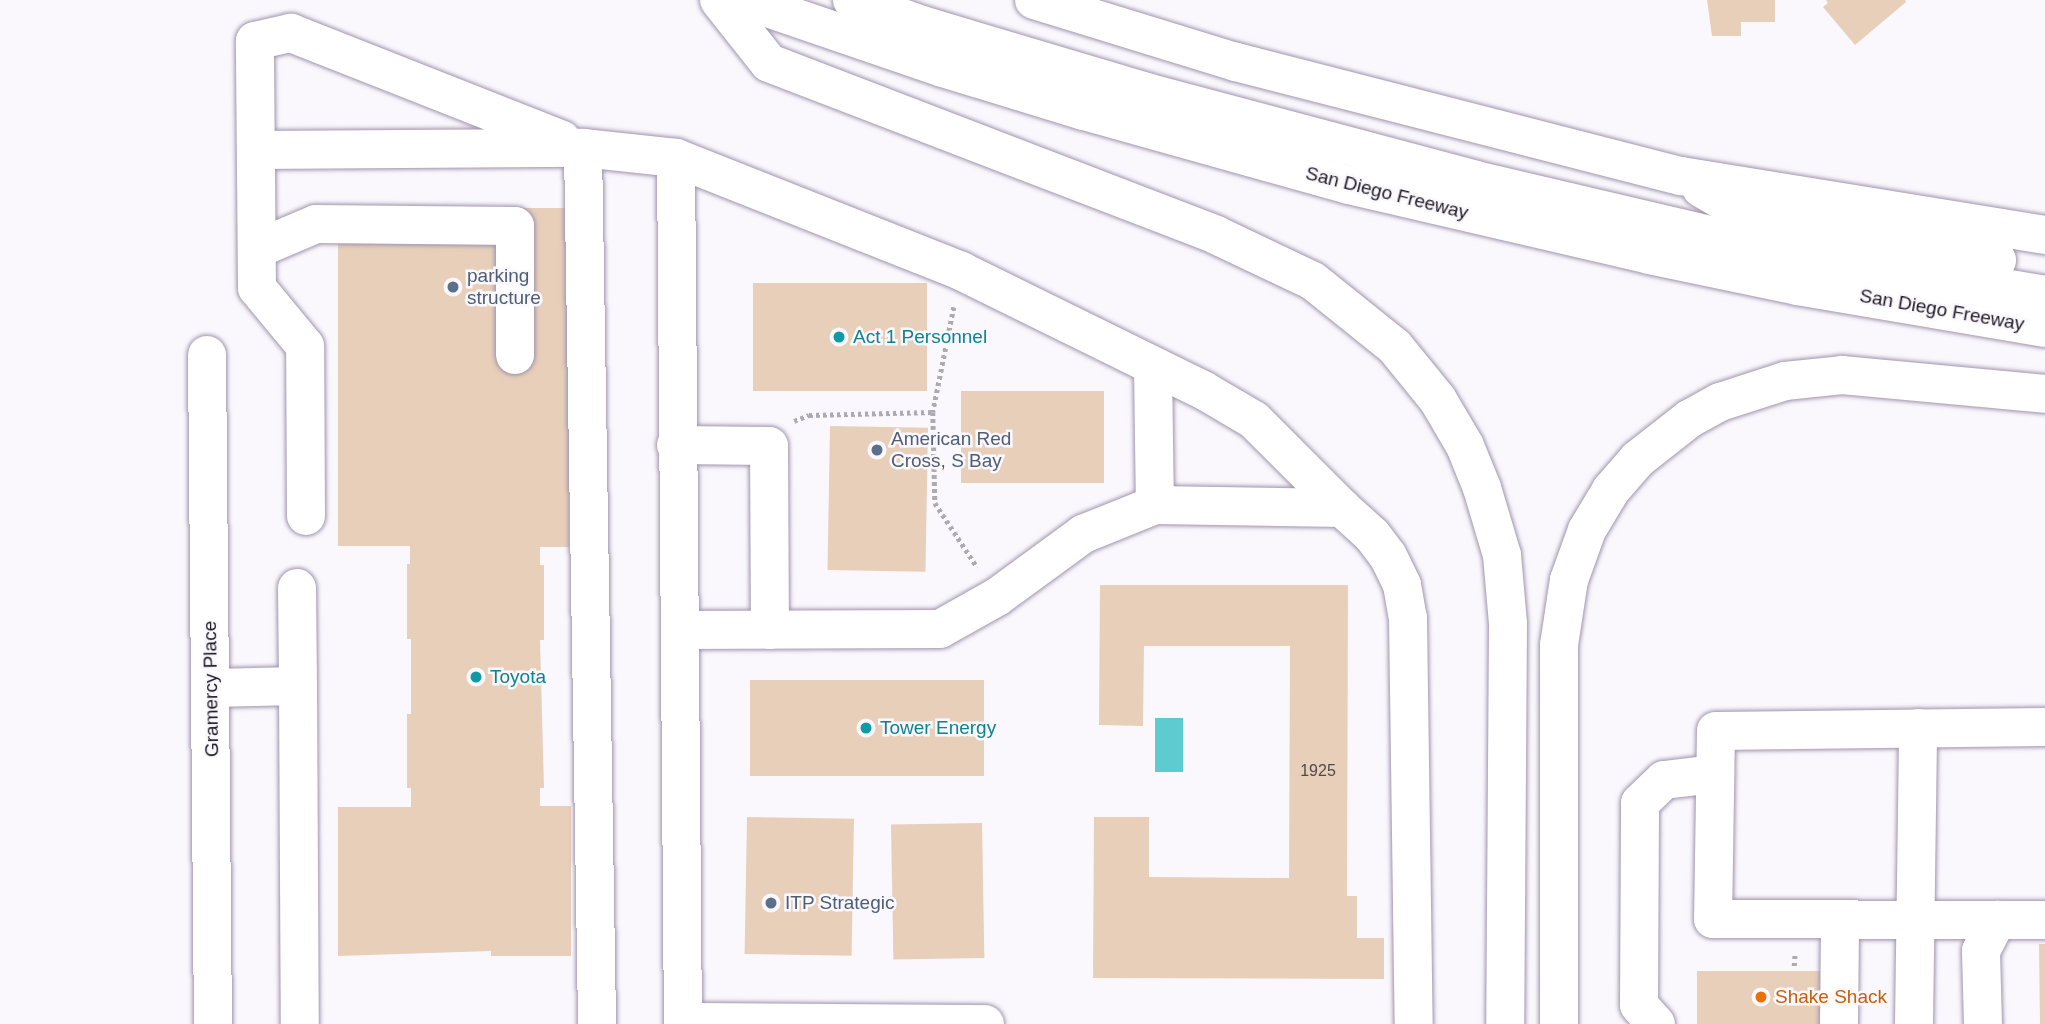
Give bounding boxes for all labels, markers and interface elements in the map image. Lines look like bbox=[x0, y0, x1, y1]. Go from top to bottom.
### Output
street label: San Diego Freeway bbox=[1303, 162, 1471, 224]
place label: parking structure bbox=[467, 265, 541, 309]
marker: parking structure bbox=[445, 279, 461, 295]
street label: San Diego Freeway bbox=[1858, 284, 2026, 336]
place label: Act 1 Personnel bbox=[853, 326, 987, 348]
marker: Act 1 Personnel bbox=[831, 329, 847, 345]
place label: American Red Cross, S Bay bbox=[891, 428, 1011, 472]
marker: American Red Cross, S Bay bbox=[869, 442, 885, 458]
street label: Gramercy Place bbox=[198, 621, 224, 757]
place label: Toyota bbox=[490, 666, 546, 688]
marker: Toyota bbox=[468, 669, 484, 685]
place label: Tower Energy bbox=[880, 717, 996, 739]
marker: Tower Energy bbox=[858, 720, 874, 736]
house number: 1925 bbox=[1300, 761, 1336, 781]
place label: ITP Strategic bbox=[785, 892, 895, 914]
marker: ITP Strategic bbox=[763, 895, 779, 911]
place label: Shake Shack bbox=[1775, 986, 1887, 1008]
marker: Shake Shack bbox=[1753, 989, 1769, 1005]

